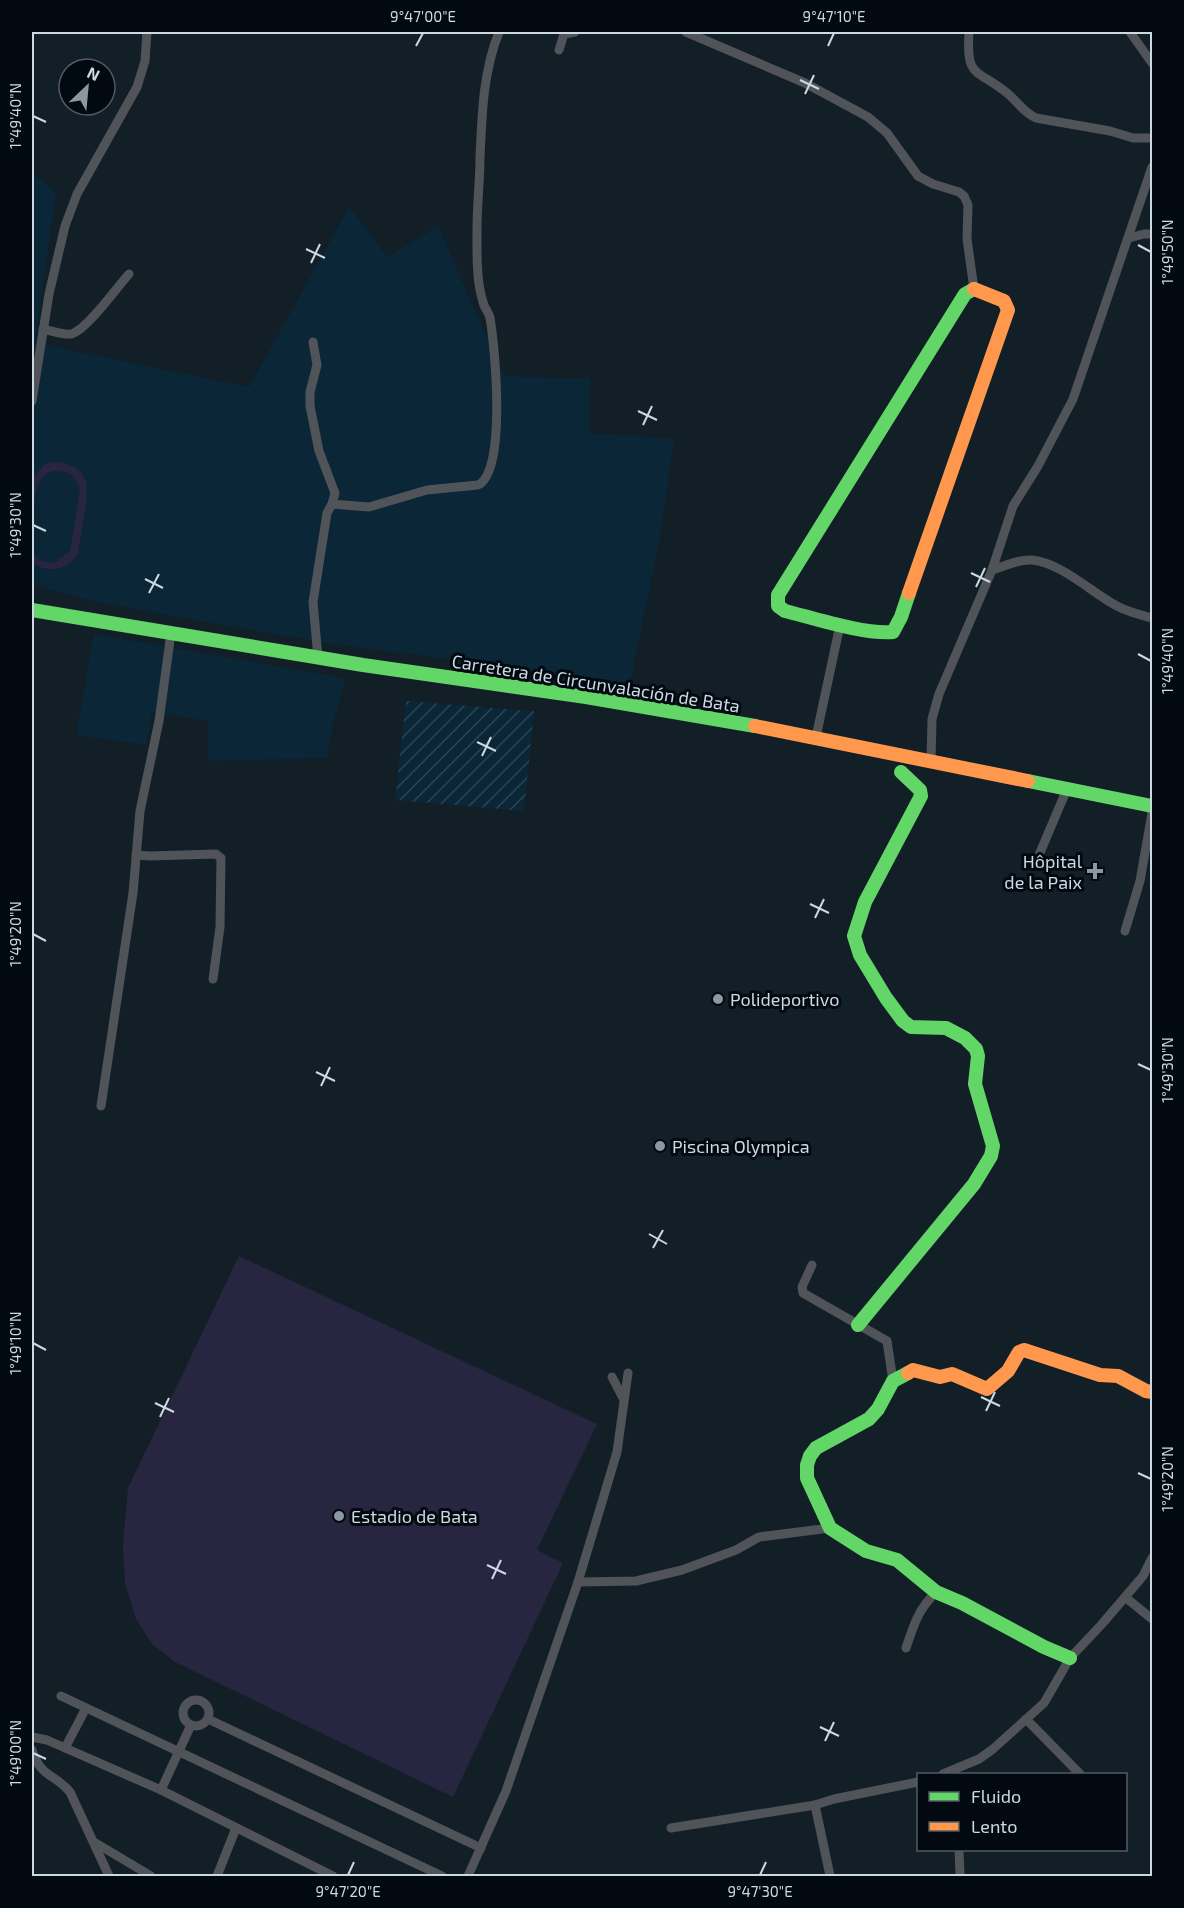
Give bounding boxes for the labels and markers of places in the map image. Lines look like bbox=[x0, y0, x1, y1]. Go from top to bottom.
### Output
place label: Hôpital de la Paix bbox=[1004, 850, 1083, 893]
marker: Hôpital de la Paix bbox=[1086, 862, 1104, 880]
place label: Polideportivo bbox=[730, 988, 839, 1010]
marker: Polideportivo bbox=[711, 992, 725, 1006]
place label: Piscina Olympica bbox=[672, 1135, 810, 1157]
marker: Piscina Olympica bbox=[653, 1139, 667, 1153]
place label: Estadio de Bata bbox=[351, 1505, 478, 1527]
marker: Estadio de Bata bbox=[332, 1509, 346, 1523]

